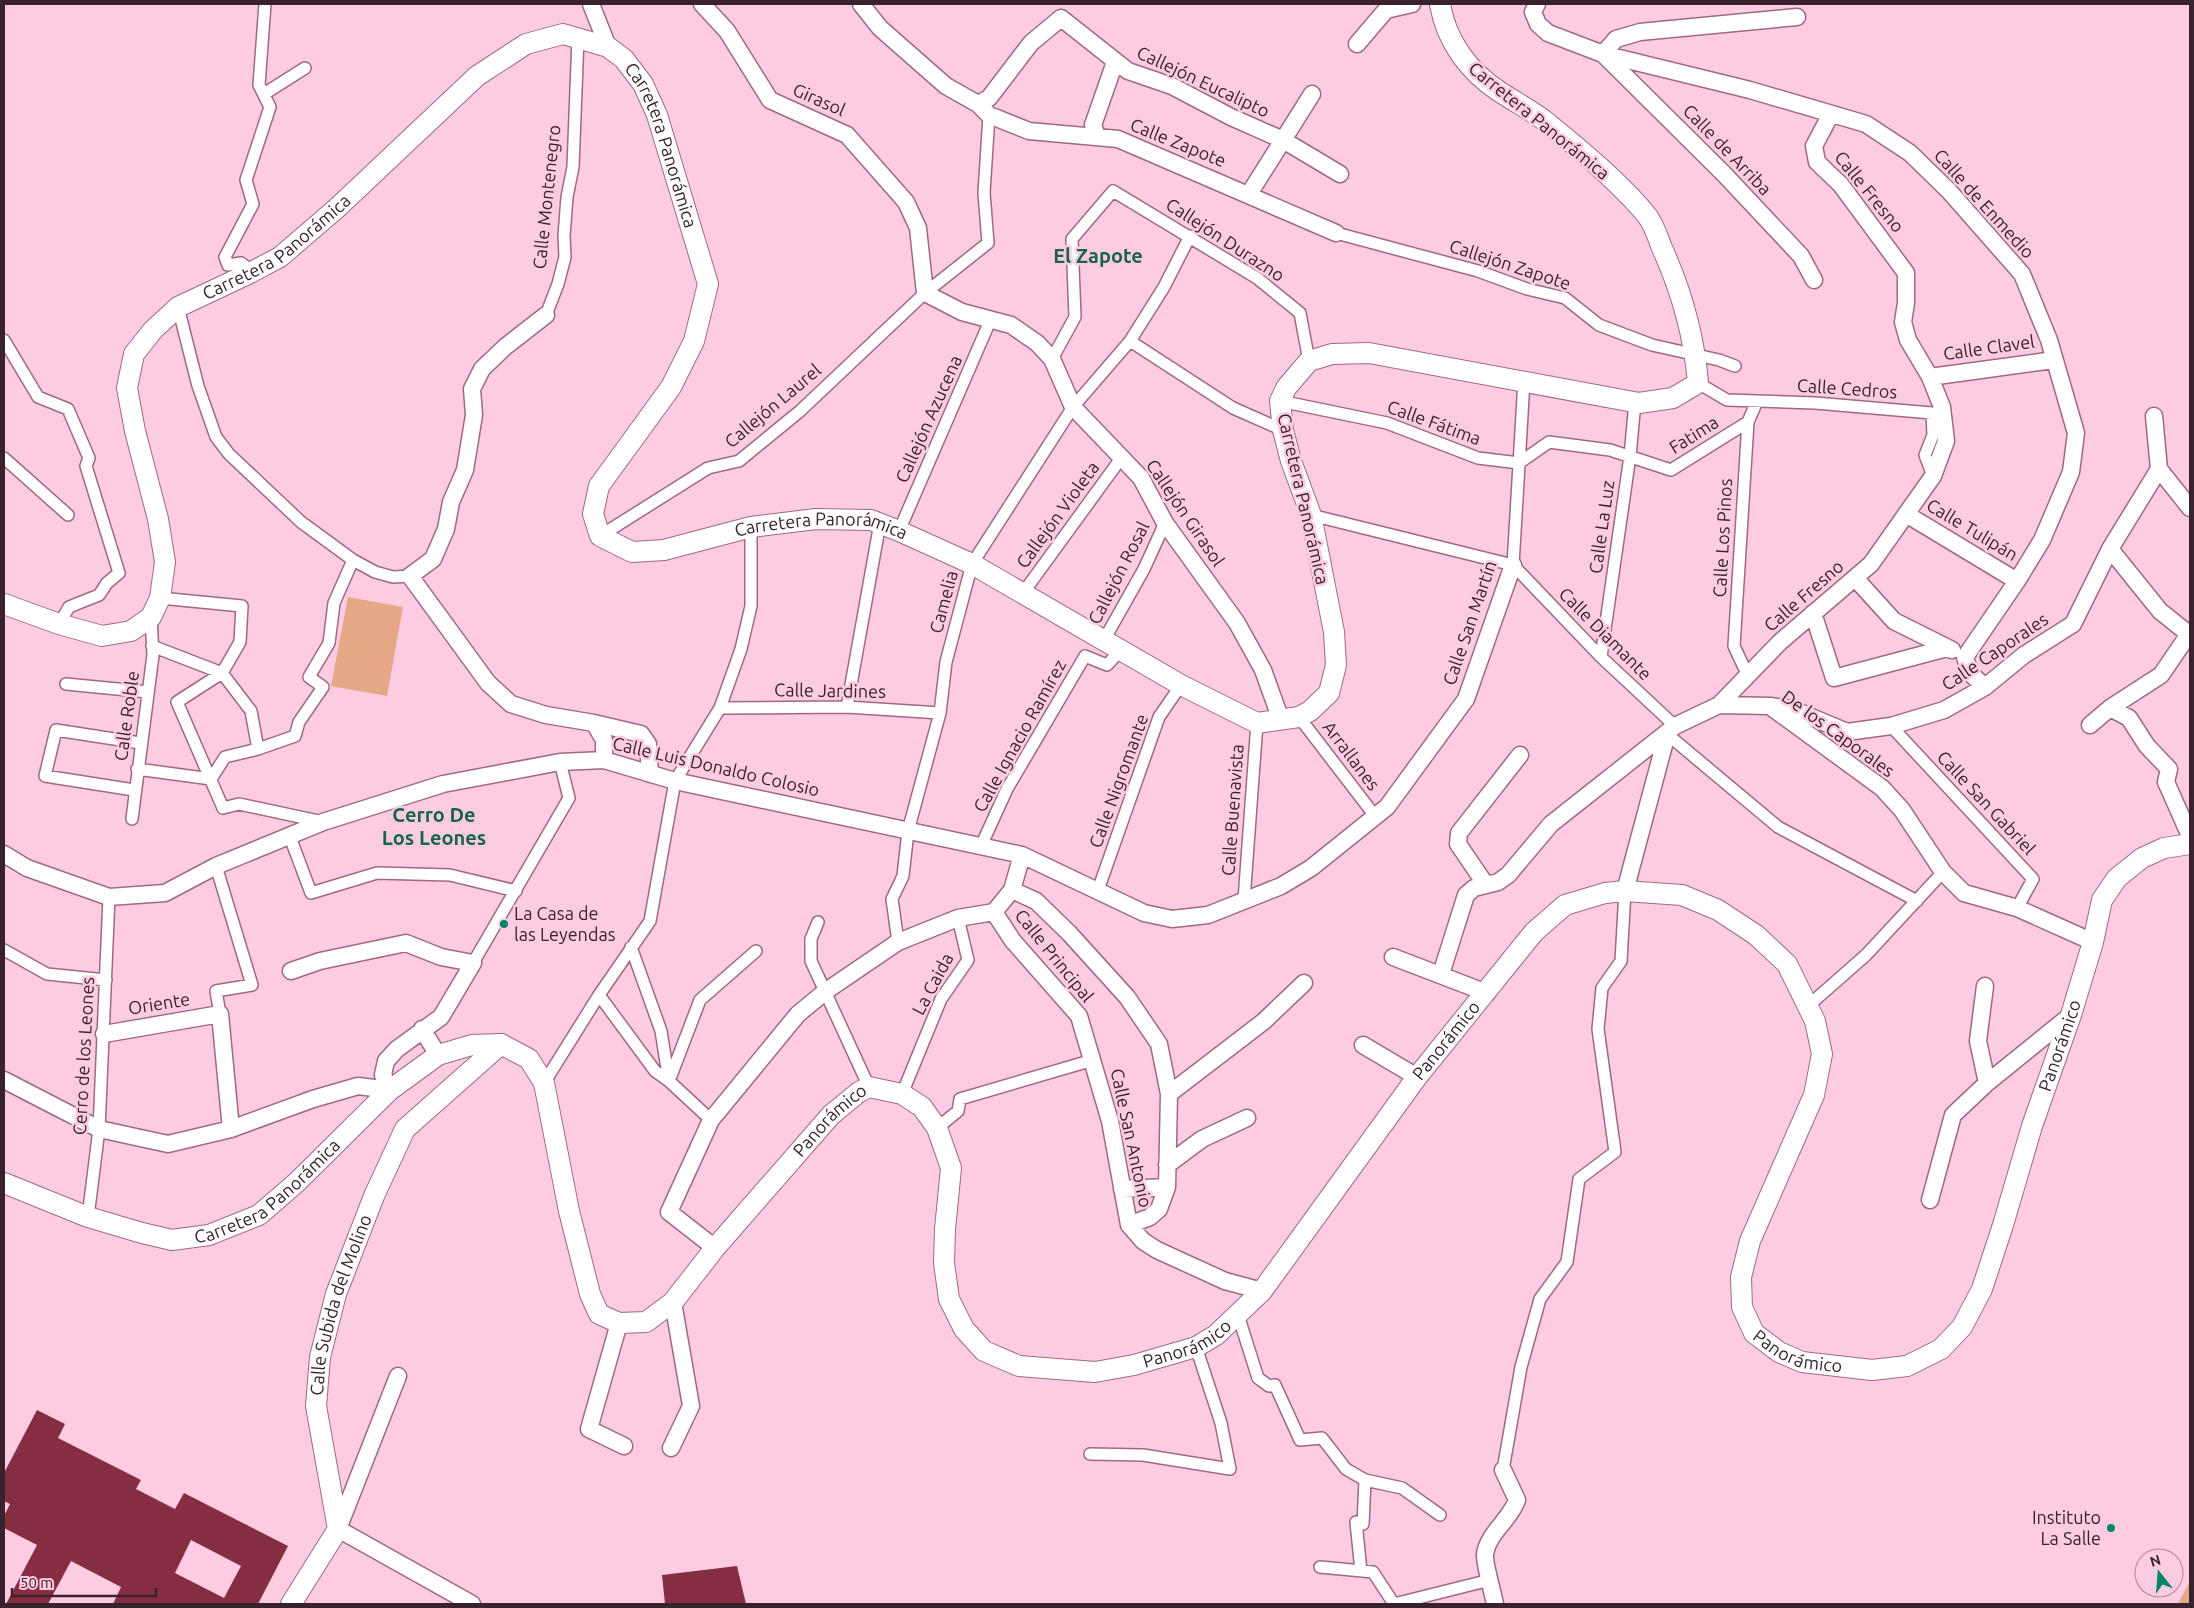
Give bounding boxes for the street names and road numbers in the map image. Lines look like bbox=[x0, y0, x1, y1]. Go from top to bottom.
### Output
street label: Callejón Eucalipto bbox=[1134, 42, 1273, 121]
street label: Carretera Panorámica bbox=[1465, 57, 1614, 183]
street label: Carretera Panorámica bbox=[621, 58, 701, 230]
street label: Girasol bbox=[790, 79, 849, 120]
street label: Calle de Arriba bbox=[1680, 100, 1776, 199]
street label: Calle Zapote bbox=[1128, 114, 1229, 170]
street label: Calle Montenegro bbox=[528, 124, 564, 270]
street label: Calle de Enmedio bbox=[1931, 145, 2039, 262]
street label: Calle Fresno bbox=[1831, 147, 1908, 236]
street label: Carretera Panorámica bbox=[199, 190, 354, 303]
street label: Callejón Durazno bbox=[1163, 193, 1288, 285]
street label: Callejón Zapote bbox=[1447, 235, 1574, 293]
street label: Calle Clavel bbox=[1942, 331, 2036, 363]
street label: Callejón Azucena bbox=[891, 352, 965, 485]
street label: Callejón Laurel bbox=[720, 359, 825, 451]
street label: Calle Cedros bbox=[1796, 375, 1898, 401]
street label: Calle Fátima bbox=[1385, 396, 1484, 448]
street label: Carretera Panorámica bbox=[1275, 411, 1333, 586]
street label: Fatima bbox=[1665, 411, 1722, 457]
street label: Callejón Girasol bbox=[1143, 455, 1229, 570]
street label: Callejón Violeta bbox=[1012, 457, 1103, 572]
street label: Calle Los Pinos bbox=[1709, 478, 1735, 598]
street label: Calle La Luz bbox=[1585, 479, 1617, 575]
street label: Calle Tulipán bbox=[1923, 494, 2022, 564]
street label: Carretera Panorámica bbox=[732, 508, 911, 543]
street label: Callejón Rosal bbox=[1084, 518, 1153, 627]
street label: Calle Fresno bbox=[1760, 555, 1847, 635]
street label: Calle San Martín bbox=[1438, 558, 1500, 688]
street label: Camelia bbox=[925, 568, 961, 635]
street label: Calle Diamante bbox=[1555, 583, 1656, 684]
street label: Calle Caporales bbox=[1938, 608, 2051, 694]
street label: Calle Ignacio Ramírez bbox=[969, 656, 1069, 815]
street label: Calle Roble bbox=[110, 670, 142, 762]
street label: Calle Jardines bbox=[774, 679, 886, 701]
street label: De los Caporales bbox=[1779, 686, 1899, 781]
street label: Calle Nigromante bbox=[1085, 711, 1152, 850]
street label: Arrallanes bbox=[1319, 717, 1384, 794]
street label: Calle Luis Donaldo Colosio bbox=[611, 732, 822, 800]
street label: Calle Buenavista bbox=[1217, 743, 1247, 877]
street label: Calle San Gabriel bbox=[1934, 746, 2040, 859]
street label: Calle Principal bbox=[1011, 905, 1098, 1006]
street label: La Caida bbox=[908, 949, 957, 1018]
street label: Cerro de los Leones bbox=[69, 976, 97, 1136]
street label: Oriente bbox=[126, 988, 191, 1018]
street label: Panorámico bbox=[1408, 997, 1483, 1083]
street label: Panorámico bbox=[2034, 997, 2084, 1094]
street label: Calle San Antonio bbox=[1107, 1066, 1156, 1209]
street label: Panorámico bbox=[788, 1079, 869, 1160]
street label: Carretera Panorámica bbox=[193, 1135, 343, 1246]
street label: Calle Subida del Molino bbox=[306, 1211, 375, 1396]
street label: Panorámico bbox=[1140, 1315, 1235, 1371]
street label: Panorámico bbox=[1750, 1325, 1843, 1376]

